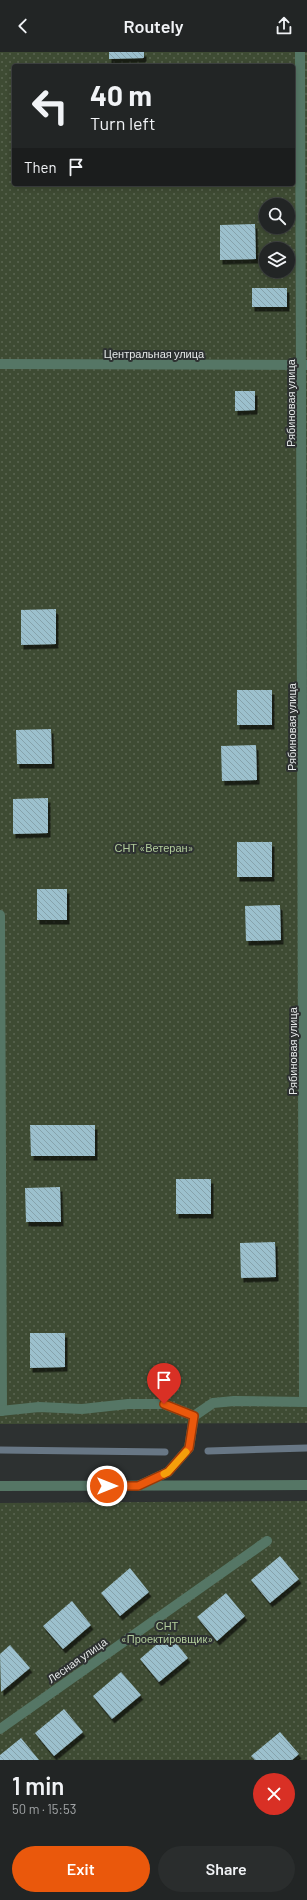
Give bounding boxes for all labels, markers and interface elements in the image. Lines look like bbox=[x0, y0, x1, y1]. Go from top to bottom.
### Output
icon: back bbox=[12, 15, 34, 37]
text: Routely bbox=[123, 15, 184, 37]
icon: share bbox=[273, 15, 295, 37]
text: 40 m bbox=[90, 78, 152, 112]
icon: left bbox=[24, 80, 76, 132]
text: Turn left bbox=[90, 112, 156, 134]
icon: arrive bbox=[65, 156, 87, 178]
text: Then bbox=[24, 158, 57, 176]
map controls bbox=[259, 198, 295, 278]
button: search bbox=[259, 198, 295, 234]
button: layers bbox=[259, 242, 295, 278]
street label: Центральная улица bbox=[104, 347, 205, 360]
street label: Рябиновая улица bbox=[284, 358, 297, 447]
street label: Рябиновая улица bbox=[285, 682, 298, 771]
park label: СНТ «Ветеран» bbox=[114, 841, 194, 854]
street label: Рябиновая улица bbox=[286, 1006, 299, 1095]
pin bbox=[147, 1363, 181, 1404]
icon: arrive bbox=[153, 1369, 175, 1391]
position arrow bbox=[86, 1465, 128, 1507]
park label: СНТ «Проектировщик» bbox=[121, 1619, 213, 1645]
street label: Лесная улица bbox=[45, 1634, 110, 1685]
text: 1 min bbox=[12, 1771, 64, 1800]
button: close bbox=[253, 1773, 295, 1815]
text: 50 m · 15:53 bbox=[12, 1801, 76, 1817]
button: Exit bbox=[12, 1846, 150, 1892]
button: Share bbox=[158, 1846, 295, 1892]

